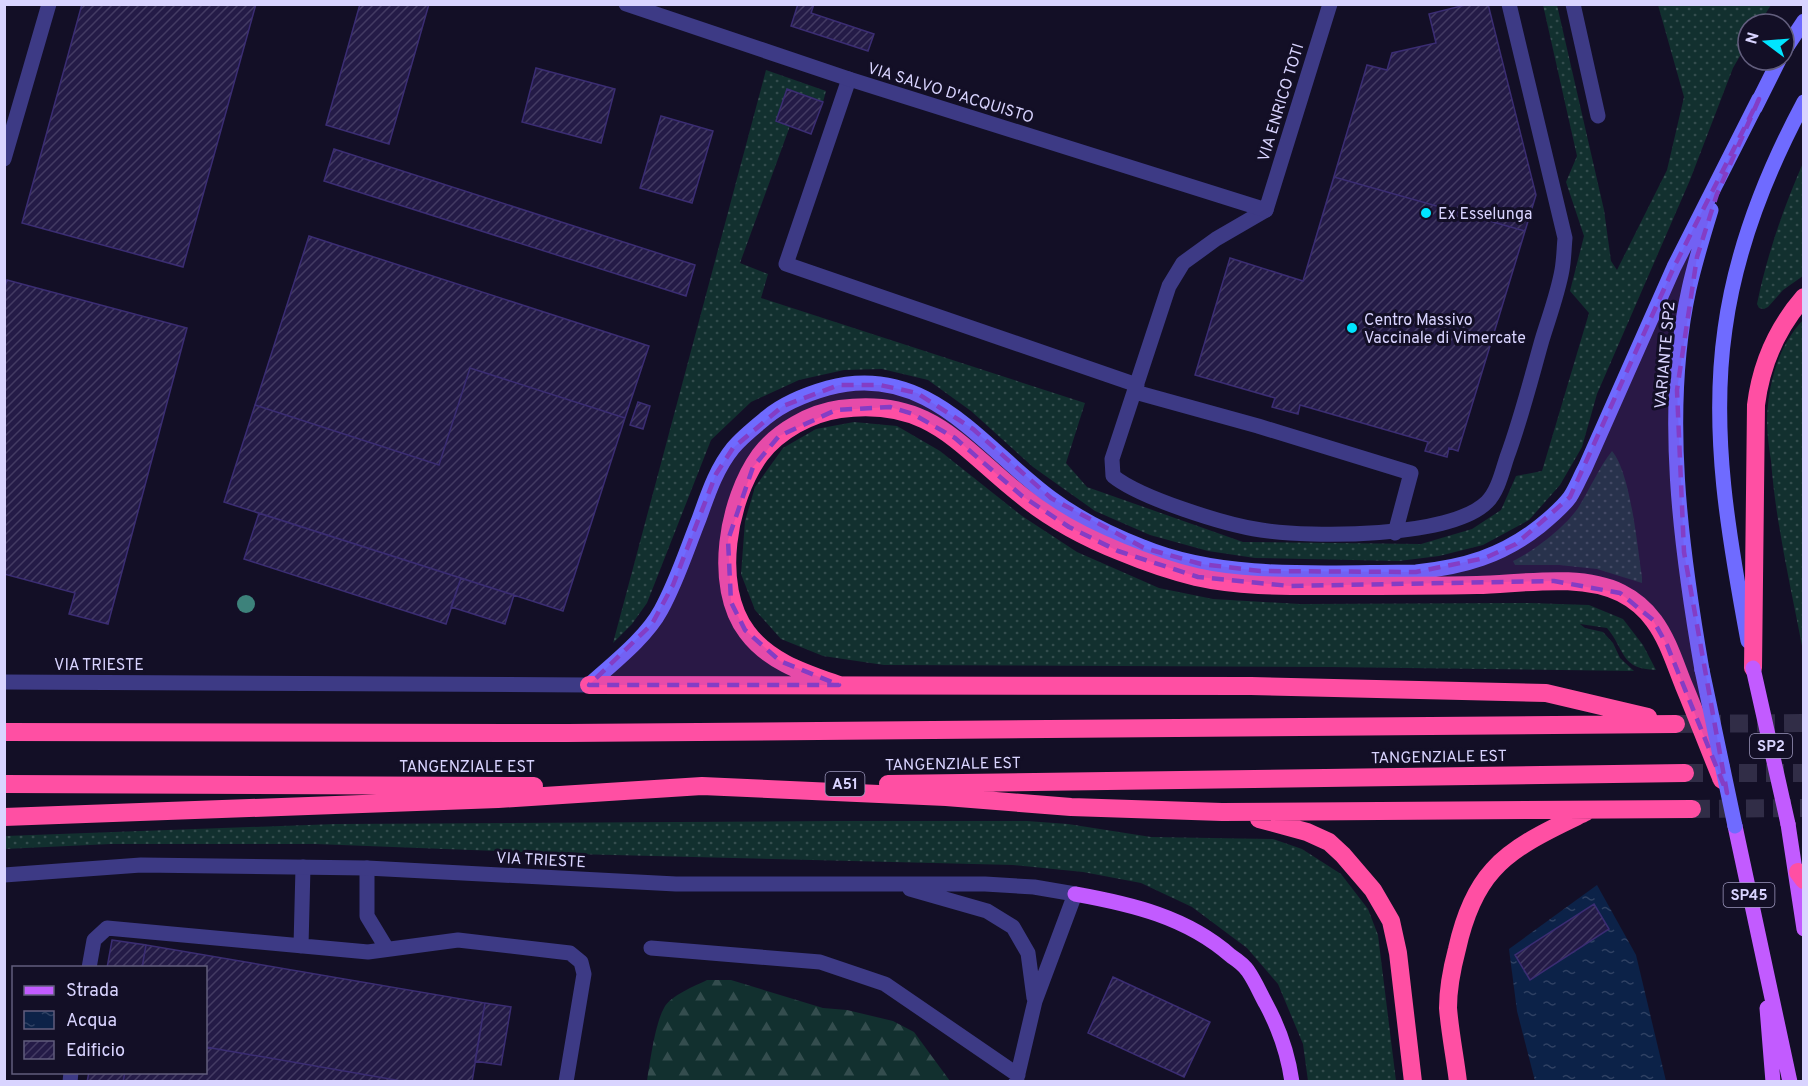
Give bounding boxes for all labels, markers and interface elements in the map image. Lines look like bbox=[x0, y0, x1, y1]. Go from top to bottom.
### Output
north arrow bbox=[1736, 12, 1796, 72]
text: N bbox=[1742, 30, 1765, 47]
street label: VIA ENRICO TOTI bbox=[1254, 41, 1309, 164]
street label: VIA SALVO D'ACQUISTO bbox=[865, 59, 1036, 129]
place label: Ex Esselunga bbox=[1438, 205, 1532, 225]
marker: Ex Esselunga bbox=[1419, 206, 1433, 220]
street label: VARIANTE SP2 bbox=[1651, 300, 1681, 410]
place label: Centro Massivo Vaccinale di Vimercate bbox=[1364, 311, 1526, 349]
marker: Centro Massivo Vaccinale di Vimercate bbox=[1345, 321, 1359, 335]
street label: VIA TRIESTE bbox=[54, 656, 144, 676]
road number: SP2 bbox=[1750, 734, 1792, 758]
street label: TANGENZIALE EST bbox=[1371, 747, 1507, 769]
street label: TANGENZIALE EST bbox=[885, 754, 1021, 776]
street label: TANGENZIALE EST bbox=[399, 758, 535, 778]
road number: A51 bbox=[826, 772, 864, 796]
street label: VIA TRIESTE bbox=[495, 849, 586, 873]
road number: SP45 bbox=[1724, 883, 1774, 907]
legend bbox=[12, 966, 207, 1074]
text: Strada bbox=[66, 980, 119, 1003]
text: Acqua bbox=[66, 1010, 117, 1033]
text: Edificio bbox=[66, 1040, 125, 1063]

